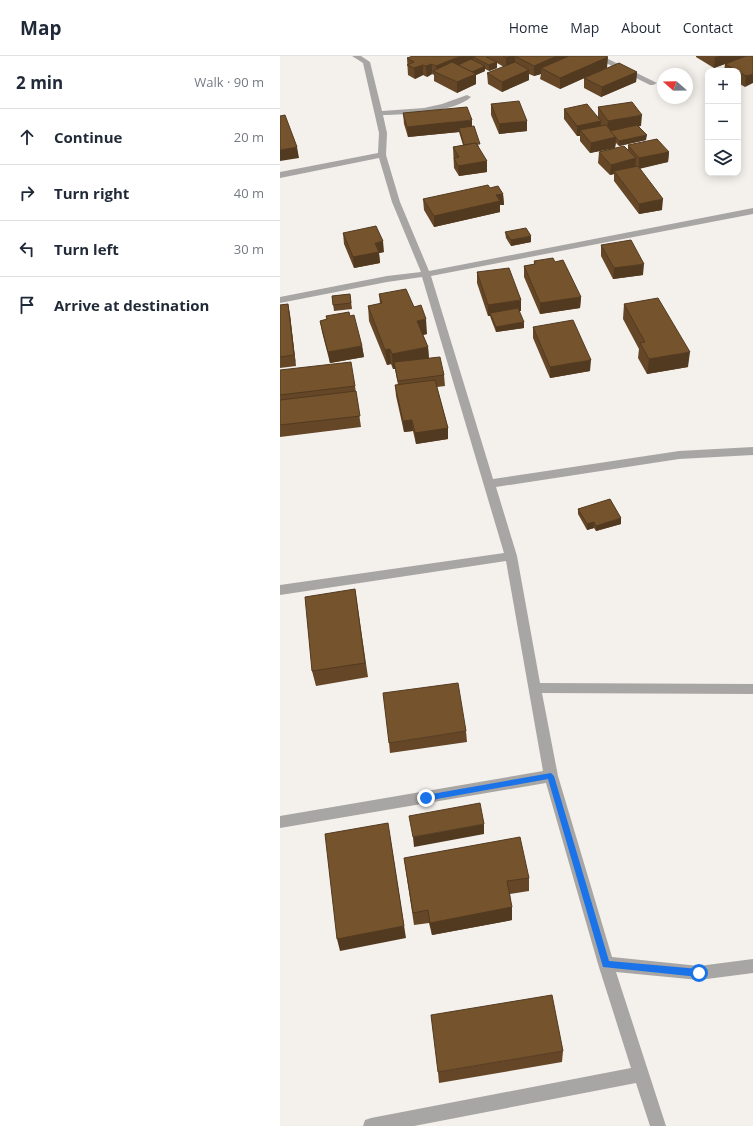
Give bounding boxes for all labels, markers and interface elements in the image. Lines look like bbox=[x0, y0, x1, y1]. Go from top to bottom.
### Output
text: Map bbox=[20, 15, 61, 41]
text: Home bbox=[509, 18, 548, 37]
text: Map bbox=[570, 18, 599, 37]
text: About bbox=[621, 18, 661, 37]
text: Contact bbox=[683, 18, 733, 37]
north arrow bbox=[657, 68, 693, 104]
map controls bbox=[705, 68, 741, 176]
button: + bbox=[705, 68, 741, 104]
text: 2 min bbox=[16, 71, 63, 94]
text: Walk · 90 m bbox=[194, 73, 264, 91]
button: − bbox=[705, 104, 741, 140]
icon: ahead bbox=[16, 126, 38, 148]
text: Continue bbox=[54, 127, 122, 147]
text: 20 m bbox=[234, 128, 264, 146]
button: layers bbox=[705, 140, 741, 176]
icon: right bbox=[16, 182, 38, 204]
text: Turn right bbox=[54, 183, 129, 203]
text: 40 m bbox=[234, 184, 264, 202]
icon: left bbox=[16, 238, 38, 260]
text: Turn left bbox=[54, 239, 119, 259]
text: 30 m bbox=[234, 240, 264, 258]
icon: arrive bbox=[16, 294, 38, 316]
text: Arrive at destination bbox=[54, 295, 209, 315]
route end bbox=[417, 789, 435, 807]
route start bbox=[690, 964, 708, 982]

